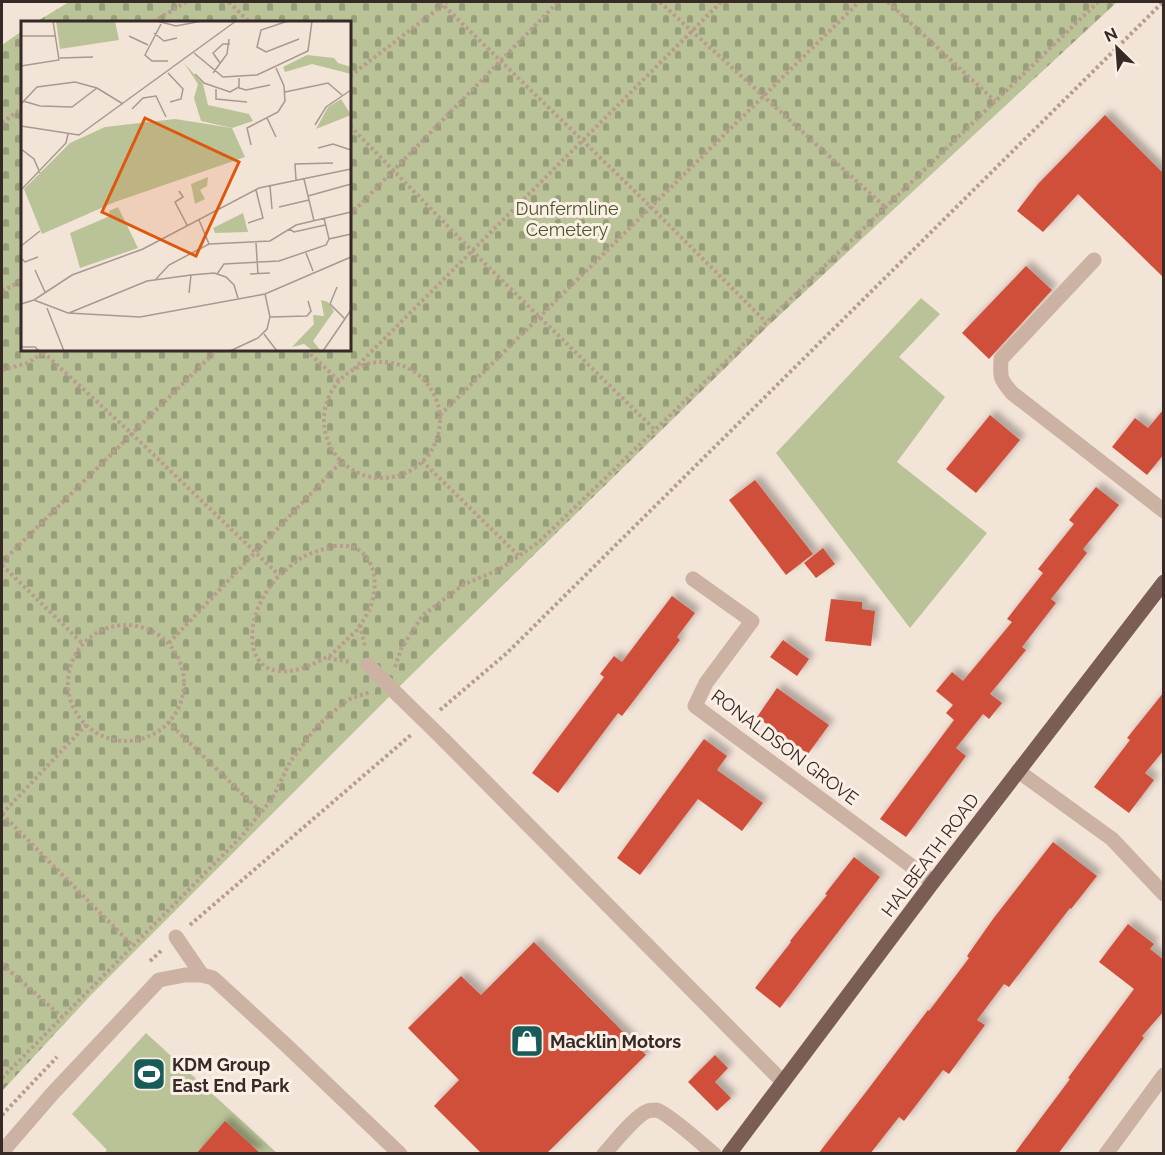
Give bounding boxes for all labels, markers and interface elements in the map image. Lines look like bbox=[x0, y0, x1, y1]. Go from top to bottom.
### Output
north arrow bbox=[1087, 18, 1147, 78]
inset map bbox=[21, 21, 351, 351]
text: N bbox=[1101, 24, 1120, 46]
park label: Dunfermline Cemetery bbox=[516, 198, 619, 240]
street label: RONALDSON GROVE bbox=[707, 685, 863, 809]
street label: HALBEATH ROAD bbox=[877, 789, 983, 921]
shop icon: Macklin Motors bbox=[509, 1023, 545, 1059]
place label: Macklin Motors bbox=[550, 1031, 681, 1052]
place label: KDM Group East End Park bbox=[172, 1054, 290, 1096]
sports icon: KDM Group East End Park bbox=[131, 1056, 167, 1092]

